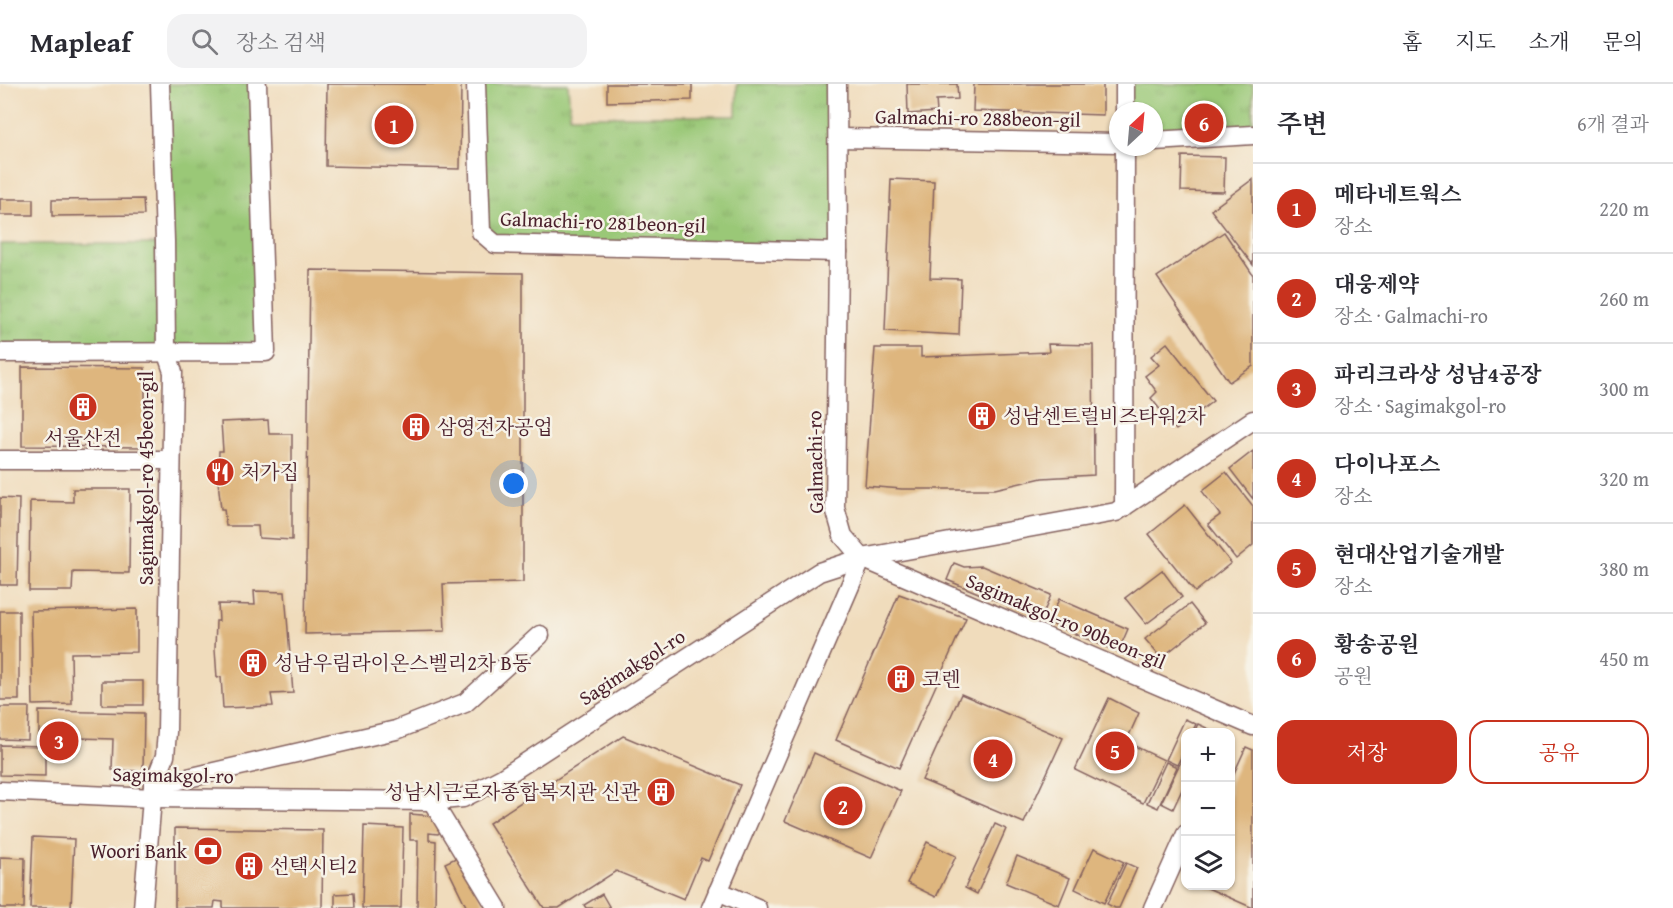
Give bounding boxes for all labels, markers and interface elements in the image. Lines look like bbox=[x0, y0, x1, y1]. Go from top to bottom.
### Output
search box bbox=[167, 14, 587, 68]
text: Mapleaf bbox=[30, 21, 131, 62]
icon: search bbox=[188, 25, 221, 58]
text: 장소 검색 bbox=[236, 26, 326, 58]
text: 홈 bbox=[1402, 26, 1422, 57]
text: 지도 bbox=[1455, 26, 1496, 57]
text: 소개 bbox=[1529, 26, 1569, 57]
text: 문의 bbox=[1602, 26, 1643, 57]
pin: 6 bbox=[1184, 100, 1224, 146]
street label: Galmachi-ro 288beon-gil bbox=[875, 101, 1081, 134]
pin: 1 bbox=[374, 102, 414, 147]
north arrow bbox=[1109, 102, 1163, 156]
text: 주변 bbox=[1277, 104, 1327, 143]
text: 6개 결과 bbox=[1577, 109, 1649, 138]
text: 메타네트웍스 bbox=[1334, 178, 1462, 210]
text: 1 bbox=[1291, 194, 1302, 223]
text: 220 m bbox=[1599, 194, 1649, 223]
street label: Galmachi-ro 281beon-gil bbox=[500, 203, 707, 240]
text: 장소 bbox=[1334, 211, 1373, 240]
text: 대웅제약 bbox=[1334, 268, 1419, 300]
text: 2 bbox=[1291, 284, 1302, 313]
text: 260 m bbox=[1599, 284, 1649, 313]
text: 장소 · Galmachi-ro bbox=[1334, 301, 1488, 330]
text: 파리크라상 성남4공장 bbox=[1334, 358, 1542, 390]
street label: Sagimakgol-ro 45beon-gil bbox=[131, 370, 160, 585]
text: 3 bbox=[1291, 374, 1302, 403]
text: 300 m bbox=[1599, 374, 1649, 403]
building icon: 서울산전 bbox=[67, 391, 99, 423]
text: 장소 · Sagimakgol-ro bbox=[1334, 391, 1506, 420]
building icon: 성남센트럴비즈타워2차 bbox=[966, 400, 998, 432]
place label: 성남센트럴비즈타워2차 bbox=[1003, 401, 1207, 430]
street label: Galmachi-ro bbox=[799, 410, 830, 514]
building icon: 삼영전자공업 bbox=[400, 411, 432, 443]
place label: 삼영전자공업 bbox=[437, 412, 553, 441]
place label: 서울산전 bbox=[44, 423, 122, 452]
text: 다이나포스 bbox=[1334, 448, 1440, 480]
restaurant icon: 처가집 bbox=[204, 456, 236, 488]
place label: 처가집 bbox=[241, 457, 299, 486]
text: 4 bbox=[1291, 464, 1302, 493]
text: 320 m bbox=[1599, 464, 1649, 493]
your location bbox=[499, 469, 528, 498]
text: 장소 bbox=[1334, 481, 1373, 510]
text: 현대산업기술개발 bbox=[1334, 538, 1504, 570]
text: 5 bbox=[1291, 554, 1302, 583]
text: 380 m bbox=[1599, 554, 1649, 583]
street label: Sagimakgol-ro 90beon-gil bbox=[962, 565, 1171, 676]
text: 장소 bbox=[1334, 571, 1373, 600]
street label: Sagimakgol-ro bbox=[573, 621, 691, 712]
text: 황송공원 bbox=[1334, 628, 1419, 660]
text: 6 bbox=[1291, 644, 1302, 673]
text: 450 m bbox=[1599, 644, 1649, 673]
building icon: 성남우림라이온스벨리2차 B동 bbox=[237, 647, 269, 679]
place label: 성남우림라이온스벨리2차 B동 bbox=[274, 648, 531, 677]
text: 공원 bbox=[1334, 661, 1373, 690]
building icon: 코렌 bbox=[885, 663, 917, 695]
place label: 코렌 bbox=[922, 664, 961, 693]
pin: 3 bbox=[40, 718, 78, 764]
button: 저장 bbox=[1277, 720, 1457, 784]
button: 공유 bbox=[1469, 720, 1649, 784]
pin: 5 bbox=[1096, 728, 1134, 774]
map controls bbox=[1181, 728, 1235, 890]
button: + bbox=[1181, 728, 1235, 782]
pin: 4 bbox=[974, 736, 1012, 782]
street label: Sagimakgol-ro bbox=[112, 759, 234, 790]
building icon: 성남시근로자종합복지관 신관 bbox=[645, 776, 677, 808]
place label: 성남시근로자종합복지관 신관 bbox=[384, 777, 641, 806]
button: − bbox=[1181, 782, 1235, 836]
pin: 2 bbox=[824, 784, 862, 828]
bank icon: Woori Bank bbox=[192, 835, 224, 867]
place label: Woori Bank bbox=[90, 836, 188, 865]
button: layers bbox=[1181, 836, 1235, 890]
building icon: 선택시티2 bbox=[233, 850, 265, 882]
place label: 선택시티2 bbox=[270, 851, 357, 880]

